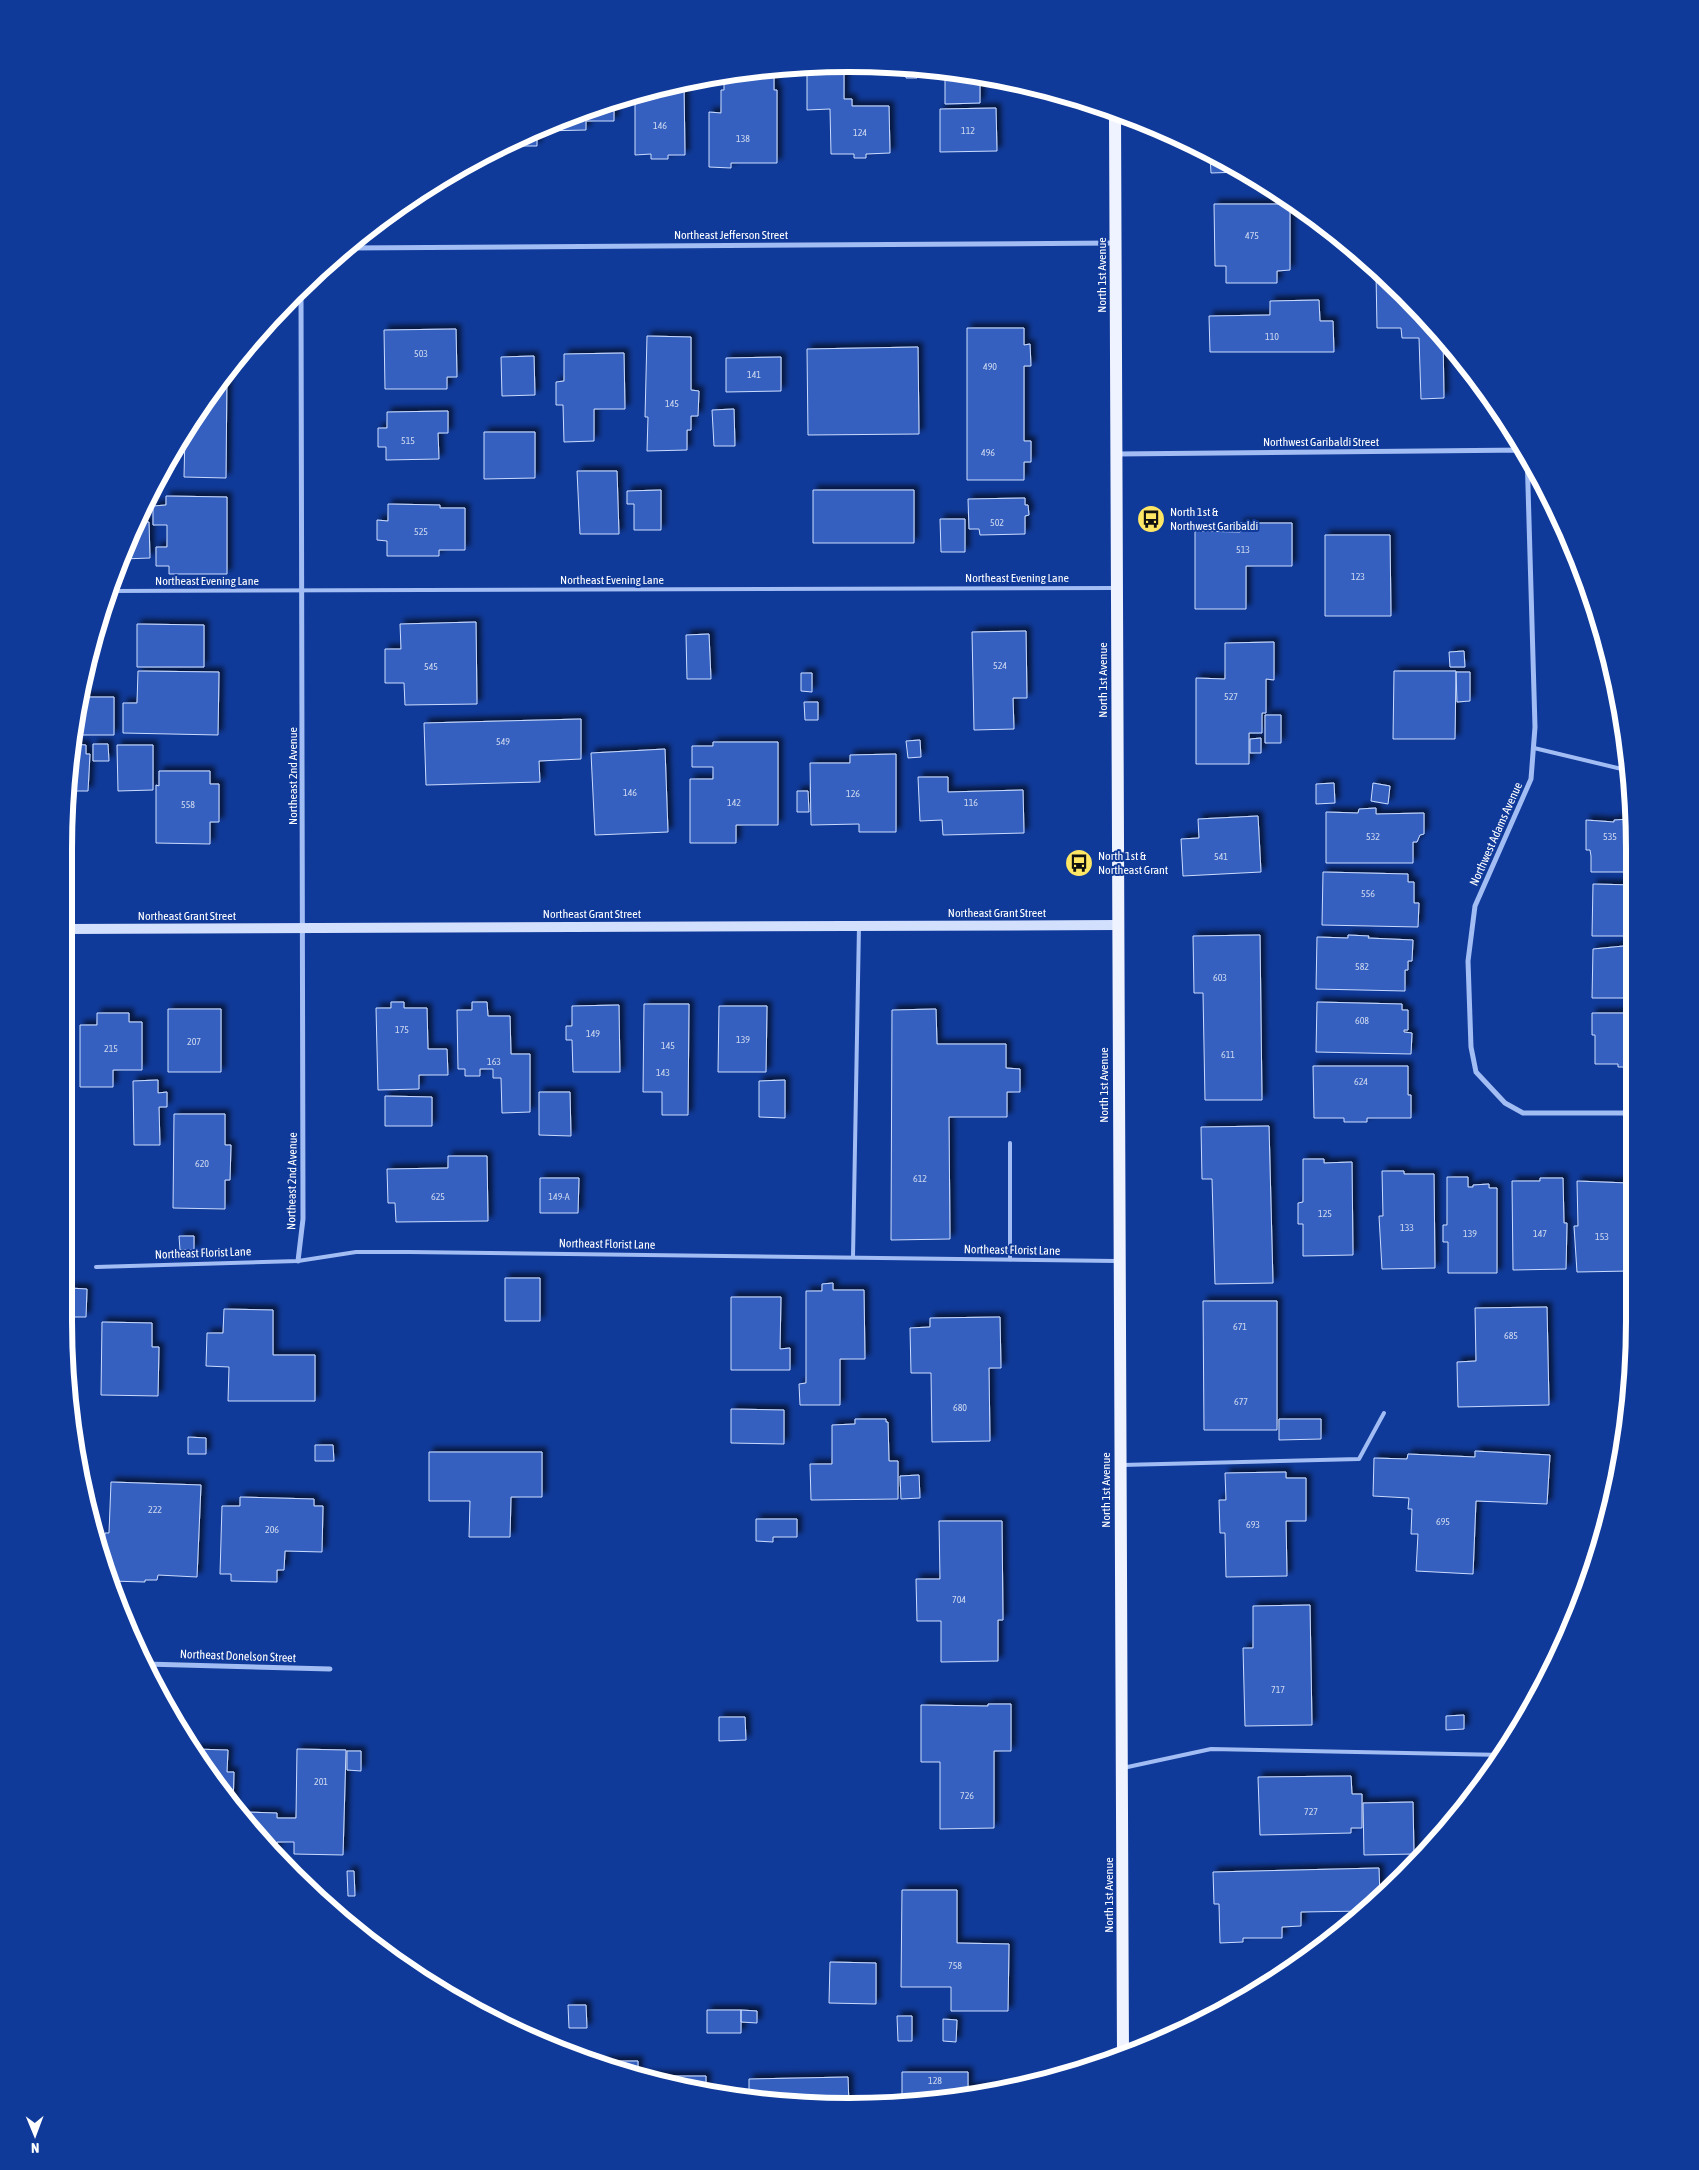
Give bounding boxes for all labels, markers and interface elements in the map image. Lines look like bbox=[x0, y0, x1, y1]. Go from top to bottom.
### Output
house number: 146 bbox=[653, 120, 667, 131]
house number: 112 bbox=[961, 125, 975, 136]
house number: 124 bbox=[853, 127, 867, 138]
house number: 138 bbox=[736, 133, 750, 144]
street label: Northeast Jefferson Street bbox=[674, 228, 789, 242]
house number: 475 bbox=[1245, 230, 1259, 241]
street label: North 1st Avenue bbox=[1095, 237, 1109, 313]
house number: 110 bbox=[1265, 331, 1279, 342]
house number: 503 bbox=[414, 348, 428, 359]
house number: 490 bbox=[983, 361, 997, 372]
house number: 141 bbox=[747, 369, 761, 380]
house number: 145 bbox=[665, 398, 679, 409]
house number: 515 bbox=[401, 435, 415, 446]
street label: Northwest Garibaldi Street bbox=[1263, 435, 1380, 449]
house number: 496 bbox=[981, 447, 995, 458]
bus stop icon: North 1st & Northwest Garibaldi bbox=[1136, 504, 1166, 534]
place label: North 1st & Northwest Garibaldi bbox=[1170, 505, 1258, 533]
house number: 502 bbox=[990, 517, 1004, 528]
house number: 525 bbox=[414, 526, 428, 537]
house number: 513 bbox=[1236, 544, 1250, 555]
street label: Northeast Evening Lane bbox=[965, 571, 1069, 585]
house number: 123 bbox=[1351, 571, 1365, 582]
street label: Northeast Evening Lane bbox=[560, 573, 664, 587]
street label: Northeast Evening Lane bbox=[155, 574, 259, 588]
street label: North 1st Avenue bbox=[1096, 642, 1110, 718]
house number: 524 bbox=[993, 660, 1007, 671]
house number: 545 bbox=[424, 661, 438, 672]
house number: 527 bbox=[1224, 691, 1238, 702]
street label: Northeast 2nd Avenue bbox=[286, 727, 300, 825]
house number: 549 bbox=[496, 736, 510, 747]
street label: Northwest Adams Avenue bbox=[1467, 780, 1525, 888]
house number: 146 bbox=[623, 787, 637, 798]
house number: 126 bbox=[846, 788, 860, 799]
house number: 142 bbox=[727, 797, 741, 808]
house number: 116 bbox=[964, 797, 978, 808]
house number: 558 bbox=[181, 799, 195, 810]
house number: 532 bbox=[1366, 831, 1380, 842]
house number: 535 bbox=[1603, 831, 1617, 842]
bus stop icon: North 1st & Northeast Grant bbox=[1064, 848, 1094, 878]
place label: North 1st & Northeast Grant bbox=[1098, 849, 1169, 877]
house number: 541 bbox=[1214, 851, 1228, 862]
house number: 556 bbox=[1361, 888, 1375, 899]
street label: Northeast Grant Street bbox=[948, 906, 1047, 920]
street label: Northeast Grant Street bbox=[543, 907, 642, 921]
street label: Northeast Grant Street bbox=[138, 909, 237, 923]
house number: 582 bbox=[1355, 961, 1369, 972]
house number: 603 bbox=[1213, 972, 1227, 983]
house number: 608 bbox=[1355, 1015, 1369, 1026]
house number: 175 bbox=[395, 1024, 409, 1035]
house number: 149 bbox=[586, 1028, 600, 1039]
house number: 139 bbox=[736, 1034, 750, 1045]
house number: 207 bbox=[187, 1036, 201, 1047]
house number: 145 bbox=[661, 1040, 675, 1051]
house number: 215 bbox=[104, 1043, 118, 1054]
street label: North 1st Avenue bbox=[1097, 1047, 1111, 1123]
house number: 611 bbox=[1221, 1049, 1235, 1060]
house number: 163 bbox=[487, 1056, 501, 1067]
house number: 143 bbox=[656, 1067, 670, 1078]
house number: 624 bbox=[1354, 1076, 1368, 1087]
street label: Northeast 2nd Avenue bbox=[284, 1132, 300, 1230]
house number: 620 bbox=[195, 1158, 209, 1169]
house number: 612 bbox=[913, 1173, 927, 1184]
house number: 625 bbox=[431, 1191, 445, 1202]
house number: 149-A bbox=[548, 1191, 570, 1202]
house number: 125 bbox=[1318, 1208, 1332, 1219]
house number: 133 bbox=[1400, 1222, 1414, 1233]
house number: 139 bbox=[1463, 1228, 1477, 1239]
house number: 147 bbox=[1533, 1228, 1547, 1239]
house number: 153 bbox=[1595, 1231, 1609, 1242]
street label: Northeast Florist Lane bbox=[559, 1236, 655, 1252]
street label: Northeast Florist Lane bbox=[964, 1242, 1060, 1258]
street label: Northeast Florist Lane bbox=[155, 1244, 251, 1262]
house number: 671 bbox=[1233, 1321, 1247, 1332]
house number: 685 bbox=[1504, 1330, 1518, 1341]
house number: 677 bbox=[1234, 1396, 1248, 1407]
house number: 680 bbox=[953, 1402, 967, 1413]
street label: North 1st Avenue bbox=[1099, 1452, 1113, 1528]
house number: 222 bbox=[148, 1504, 162, 1515]
house number: 695 bbox=[1436, 1516, 1450, 1527]
house number: 693 bbox=[1246, 1519, 1260, 1530]
house number: 206 bbox=[265, 1524, 279, 1535]
house number: 704 bbox=[952, 1594, 966, 1605]
street label: Northeast Donelson Street bbox=[180, 1647, 297, 1665]
house number: 717 bbox=[1271, 1684, 1285, 1695]
house number: 201 bbox=[314, 1776, 328, 1787]
house number: 726 bbox=[960, 1790, 974, 1801]
house number: 727 bbox=[1304, 1806, 1318, 1817]
street label: North 1st Avenue bbox=[1102, 1857, 1116, 1933]
house number: 758 bbox=[948, 1960, 962, 1971]
house number: 128 bbox=[928, 2075, 942, 2086]
north arrow bbox=[10, 2110, 60, 2160]
text: N bbox=[31, 2140, 39, 2156]

